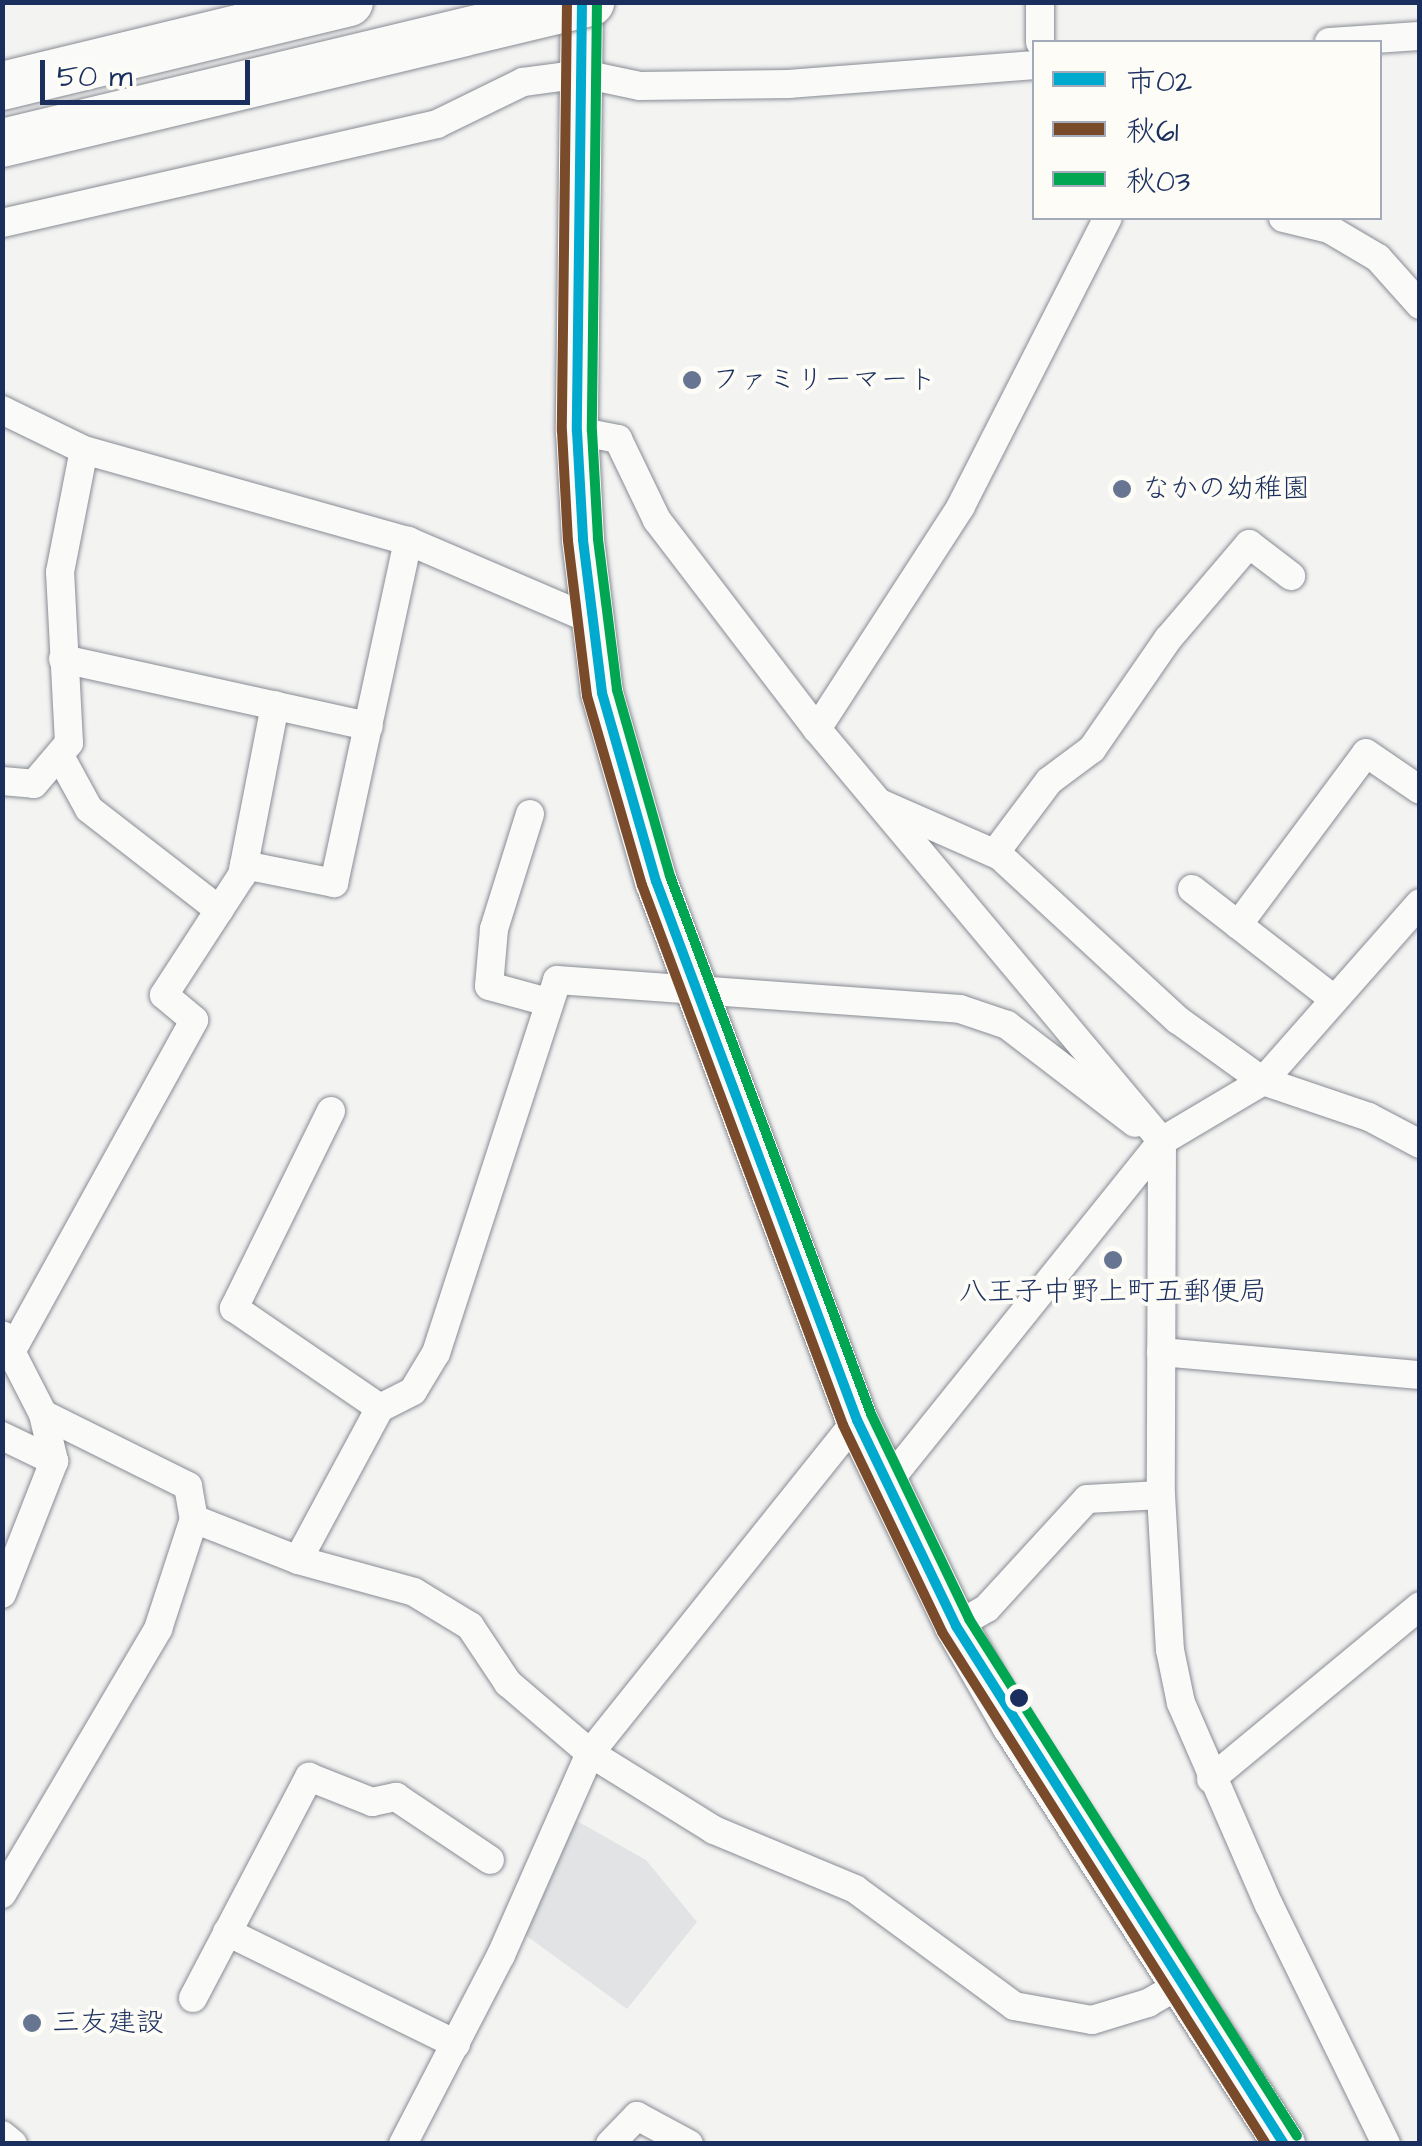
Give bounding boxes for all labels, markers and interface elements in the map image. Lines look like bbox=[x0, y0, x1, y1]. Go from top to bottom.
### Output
scale bar bbox=[45, 40, 255, 102]
legend bbox=[1032, 40, 1382, 220]
text: 50 m bbox=[57, 56, 133, 98]
text: 市02 bbox=[1126, 61, 1192, 103]
text: 秋61 bbox=[1126, 111, 1179, 153]
text: 秋03 bbox=[1126, 161, 1190, 203]
place label: ファミリーマート bbox=[712, 363, 936, 397]
marker: ファミリーマート bbox=[681, 369, 703, 391]
place label: なかの幼稚園 bbox=[1142, 472, 1310, 506]
marker: なかの幼稚園 bbox=[1111, 478, 1133, 500]
marker: 八王子中野上町五郵便局 bbox=[1102, 1249, 1124, 1271]
place label: 八王子中野上町五郵便局 bbox=[959, 1275, 1267, 1309]
unlabelled marker bbox=[1009, 1688, 1029, 1708]
place label: 三友建設 bbox=[52, 2006, 164, 2040]
marker: 三友建設 bbox=[21, 2012, 43, 2034]

